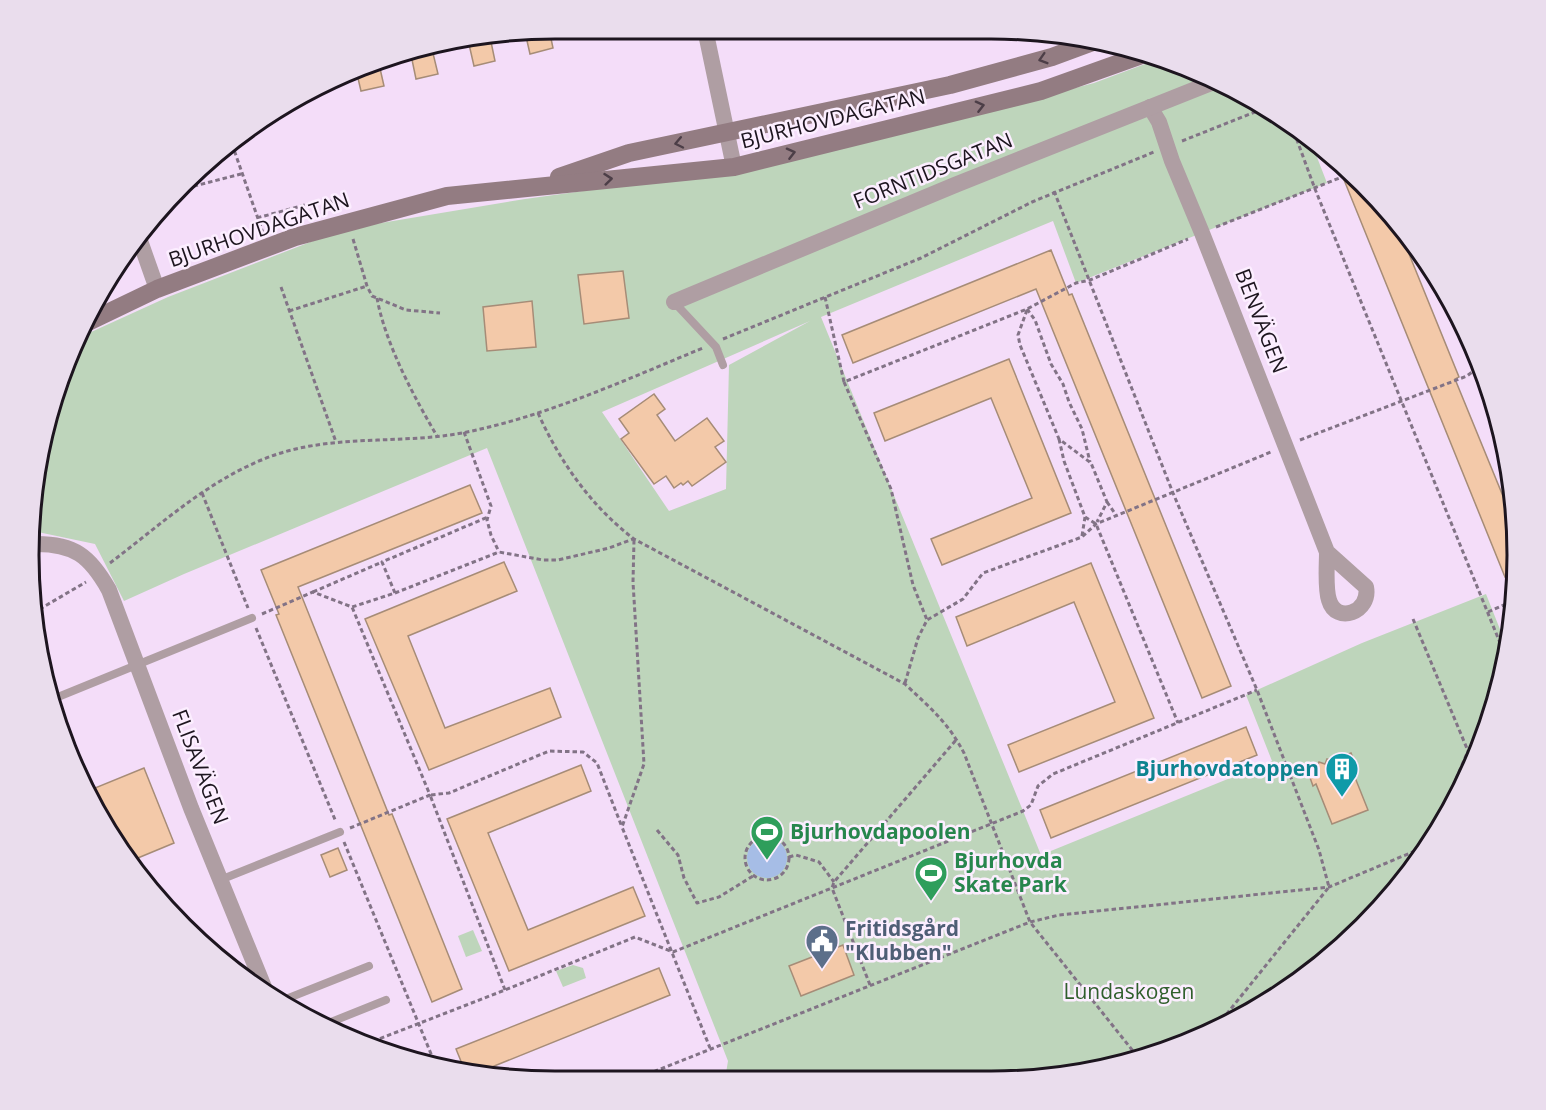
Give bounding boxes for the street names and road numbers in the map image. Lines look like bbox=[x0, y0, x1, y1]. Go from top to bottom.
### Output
street label: BJURHOVDAGATAN bbox=[737, 82, 928, 155]
street label: FORNTIDSGATAN bbox=[849, 125, 1016, 215]
street label: BJURHOVDAGATAN bbox=[165, 185, 353, 273]
street label: BENVÄGEN bbox=[1229, 264, 1295, 377]
street label: FLISAVÄGEN bbox=[166, 705, 236, 828]

